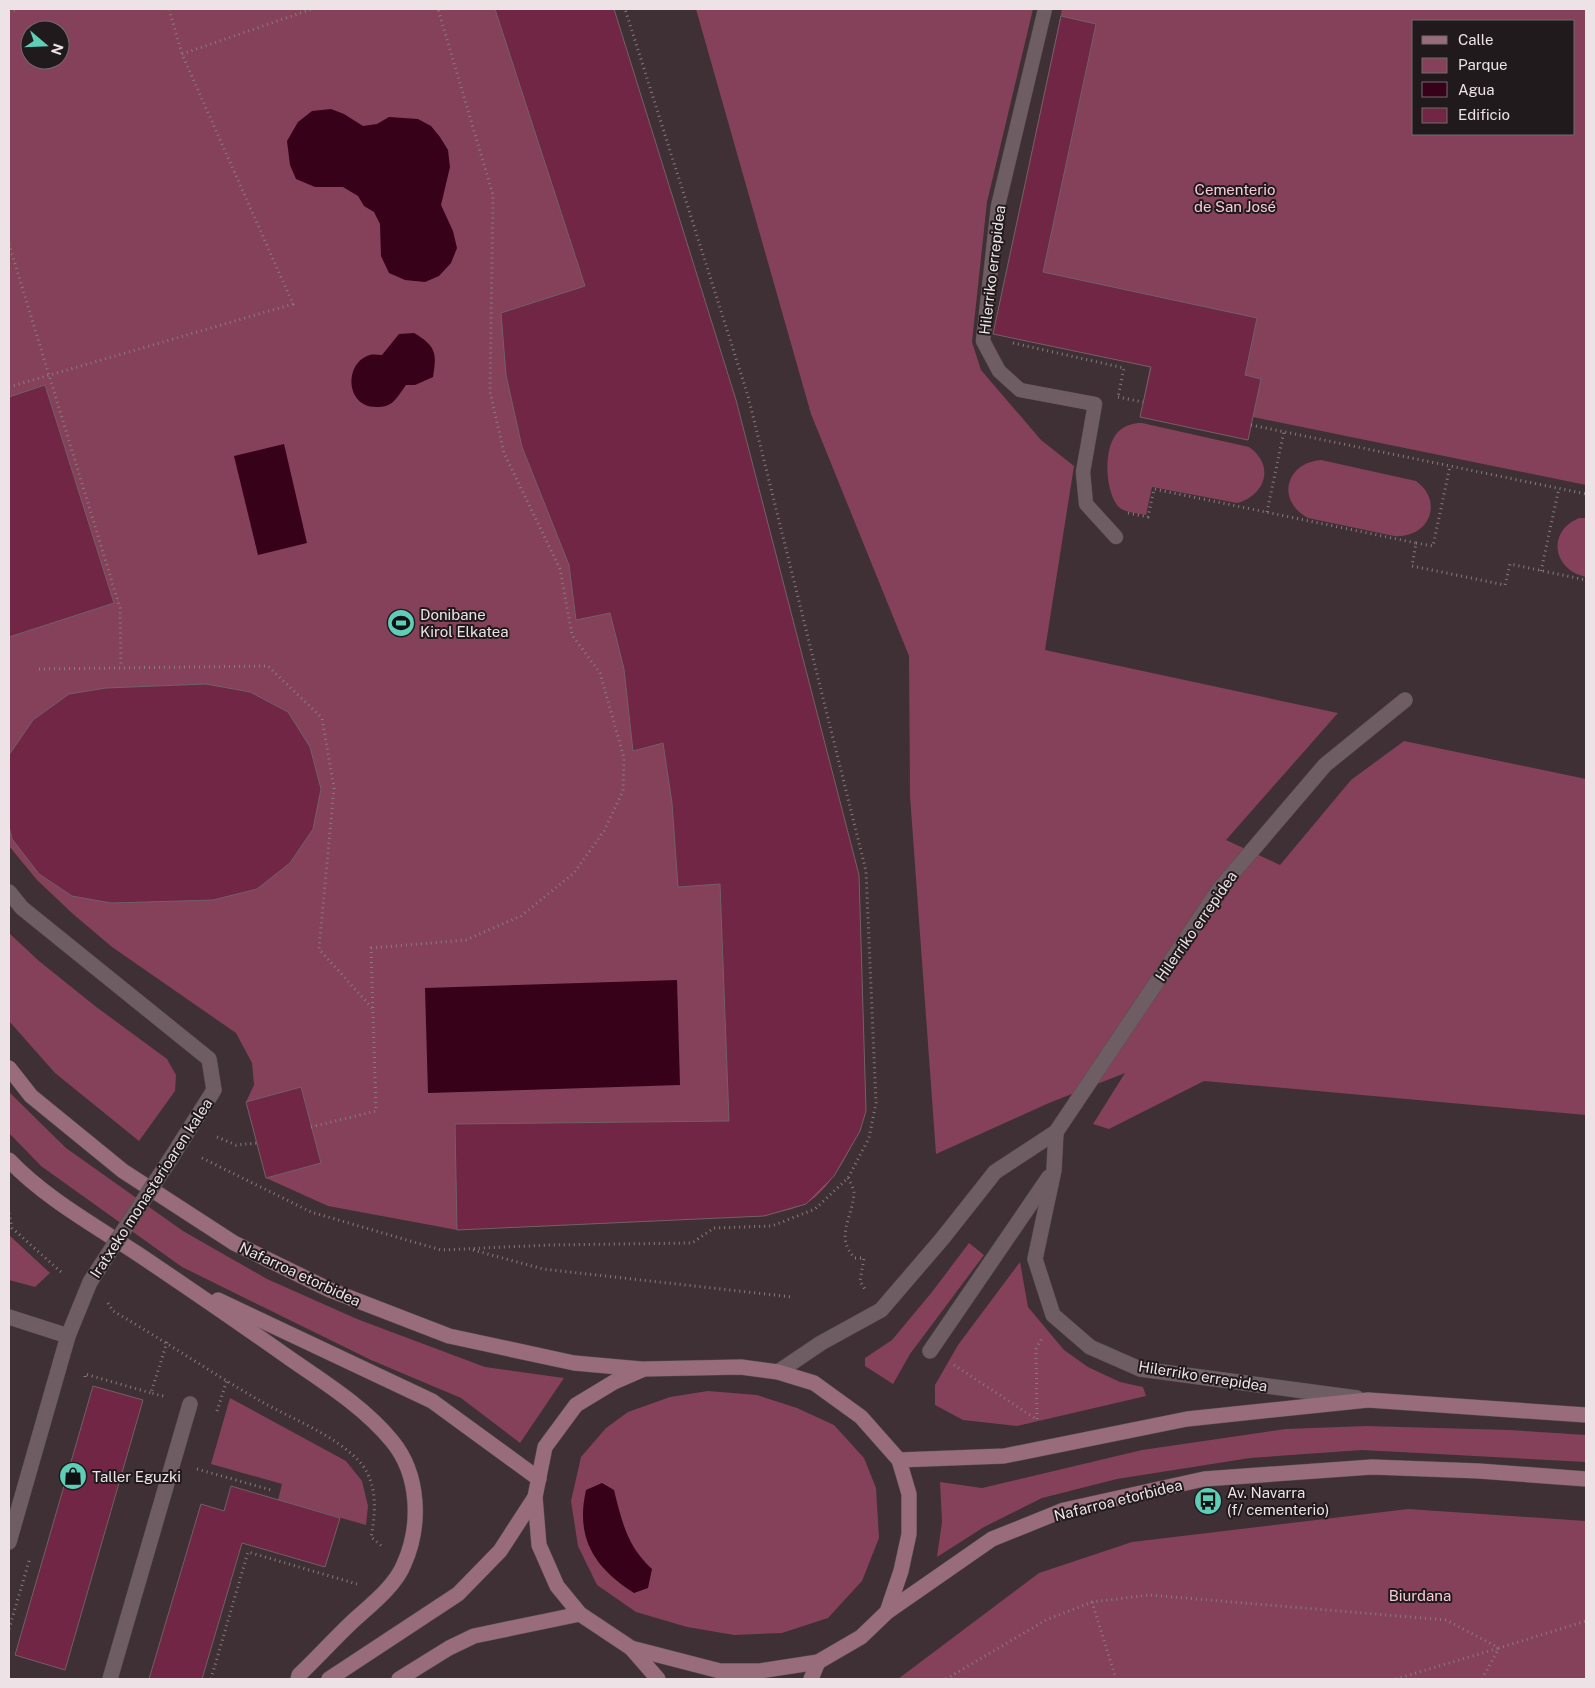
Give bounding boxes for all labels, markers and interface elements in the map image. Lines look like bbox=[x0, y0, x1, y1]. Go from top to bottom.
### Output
north arrow bbox=[20, 20, 70, 70]
legend bbox=[1412, 20, 1575, 135]
text: Calle bbox=[1458, 31, 1494, 48]
text: N bbox=[48, 41, 67, 57]
text: Parque bbox=[1458, 56, 1508, 73]
text: Agua bbox=[1458, 81, 1495, 98]
text: Edificio bbox=[1458, 106, 1510, 123]
park label: Cementerio de San José bbox=[1194, 181, 1276, 215]
street label: Hilerriko errepidea bbox=[976, 204, 1008, 336]
place label: Donibane Kirol Elkatea bbox=[420, 606, 509, 640]
sports icon: Donibane Kirol Elkatea bbox=[386, 608, 416, 638]
street label: Hilerriko errepidea bbox=[1152, 868, 1240, 984]
street label: Iratxeko monasterioaren kalea bbox=[87, 1095, 215, 1281]
street label: Nafarroa etorbidea bbox=[237, 1238, 363, 1310]
street label: Hilerriko errepidea bbox=[1137, 1357, 1269, 1395]
shop icon: Taller Eguzki bbox=[58, 1461, 88, 1491]
place label: Taller Eguzki bbox=[92, 1468, 181, 1485]
street label: Nafarroa etorbidea bbox=[1052, 1476, 1184, 1524]
place label: Av. Navarra (f/ cementerio) bbox=[1227, 1484, 1329, 1518]
bus stop icon: Av. Navarra (f/ cementerio) bbox=[1193, 1486, 1223, 1516]
park label: Biurdana bbox=[1389, 1587, 1451, 1604]

